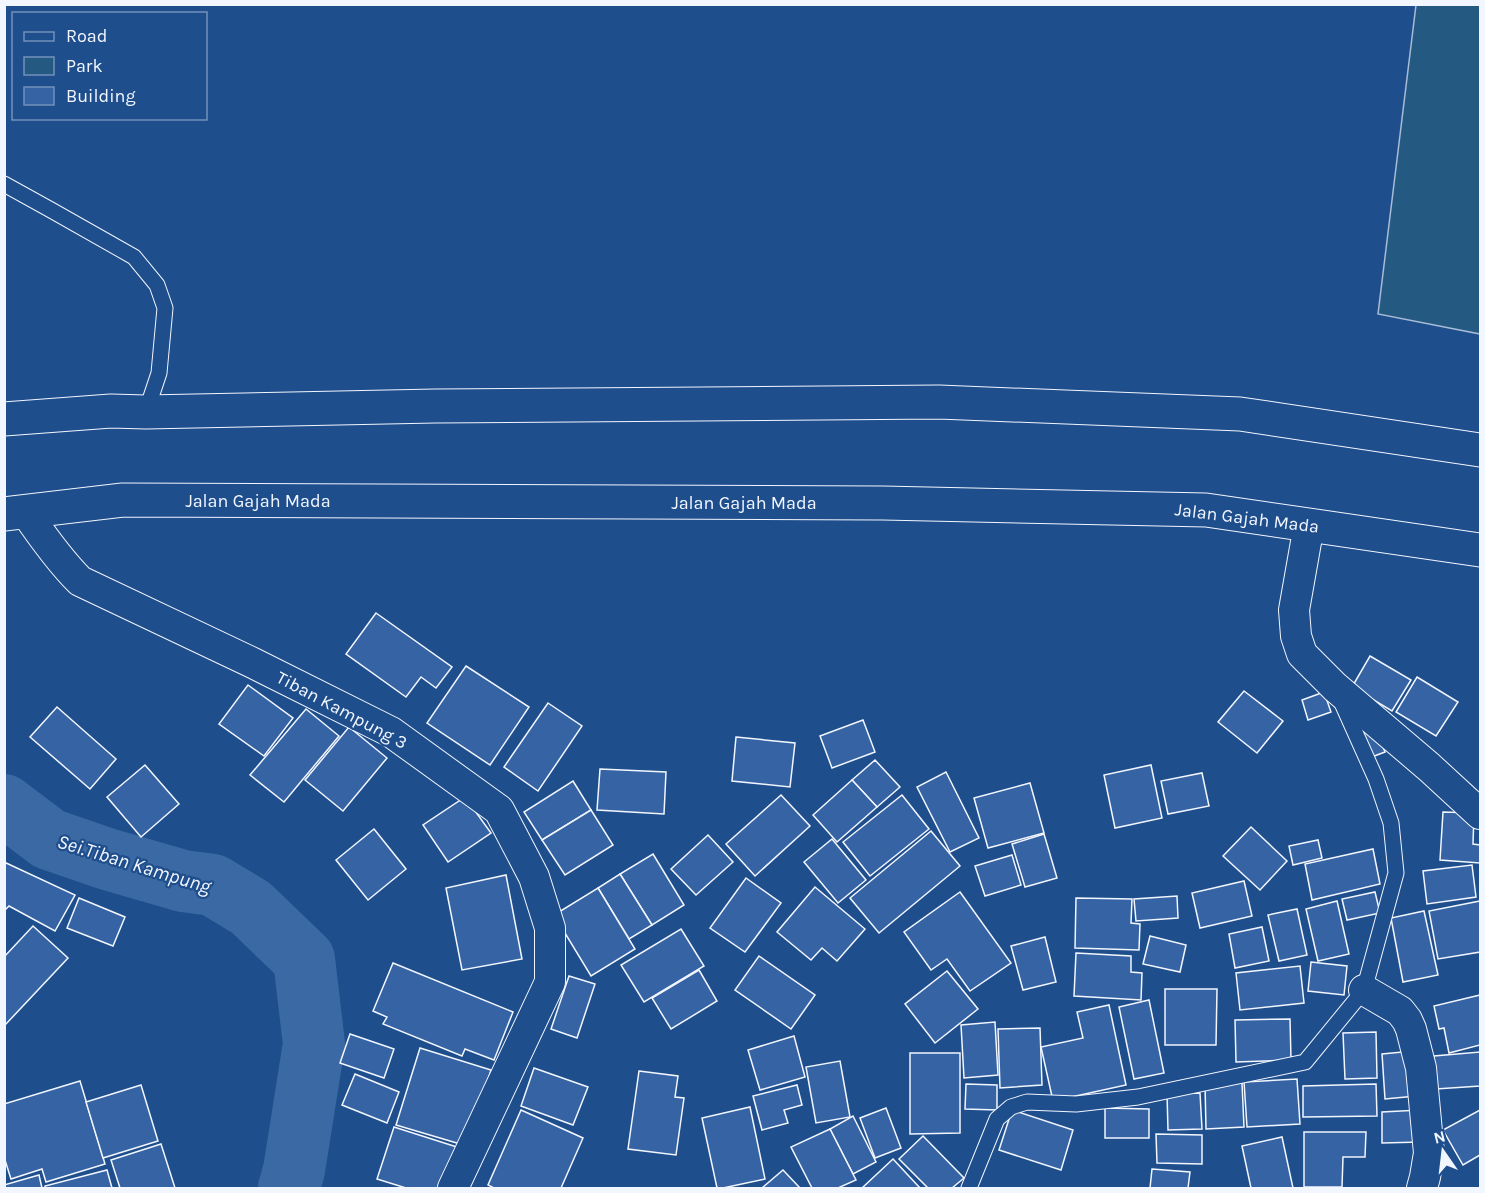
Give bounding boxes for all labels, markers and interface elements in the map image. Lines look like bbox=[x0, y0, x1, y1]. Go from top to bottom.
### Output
legend bbox=[12, 12, 207, 120]
text: Road bbox=[66, 25, 107, 47]
text: Park bbox=[66, 55, 103, 77]
text: Building bbox=[66, 85, 136, 107]
street label: Jalan Gajah Mada bbox=[185, 490, 331, 512]
street label: Jalan Gajah Mada bbox=[671, 492, 817, 514]
street label: Jalan Gajah Mada bbox=[1174, 498, 1320, 538]
street label: Tiban Kampung 3 bbox=[273, 666, 411, 754]
water label: Sei.Tiban Kampung bbox=[54, 830, 214, 899]
north arrow bbox=[1413, 1121, 1473, 1181]
text: N bbox=[1432, 1126, 1447, 1148]

